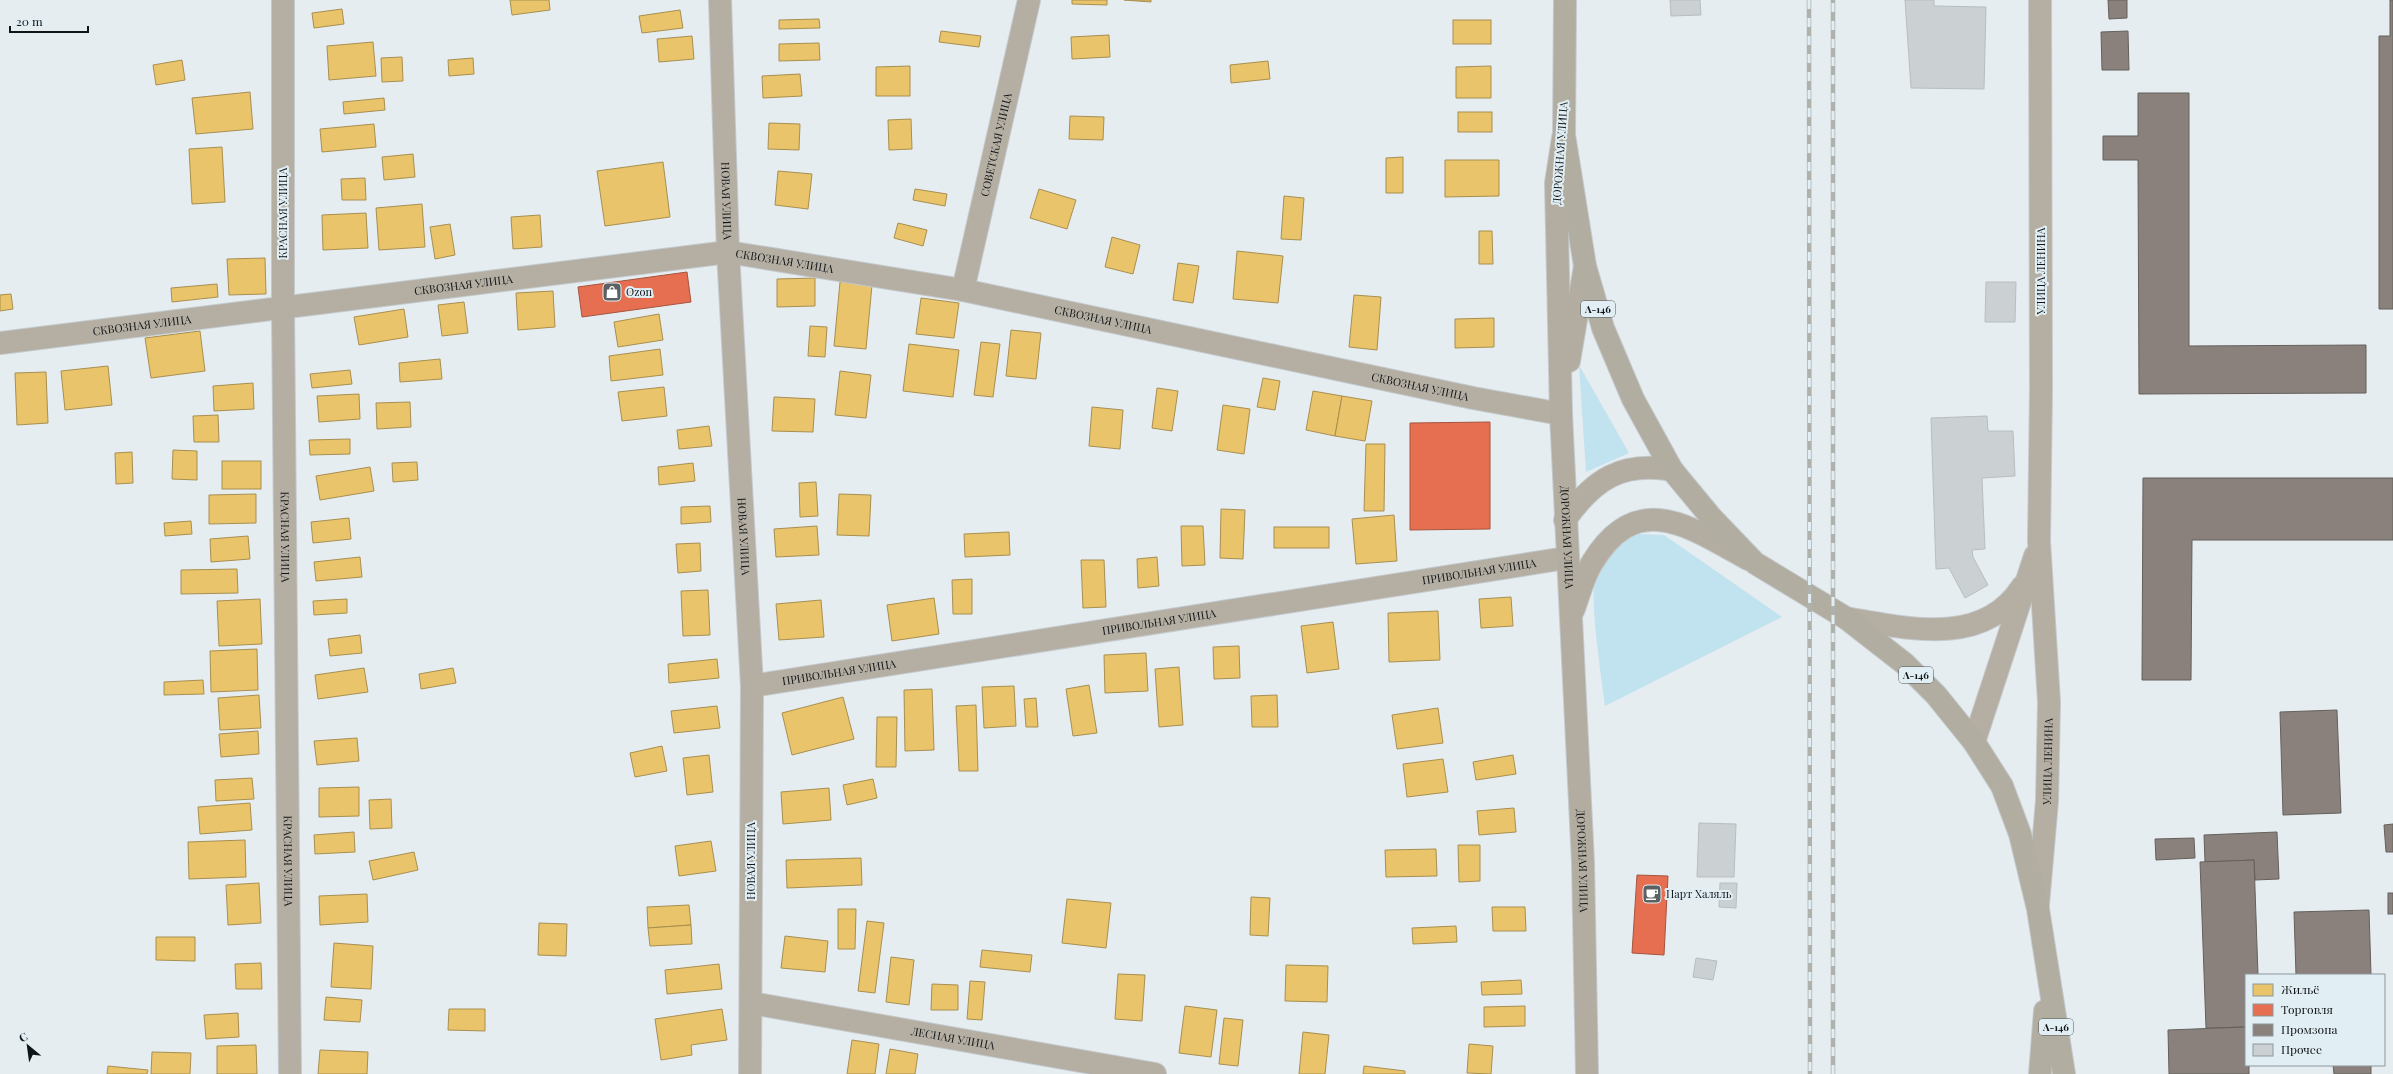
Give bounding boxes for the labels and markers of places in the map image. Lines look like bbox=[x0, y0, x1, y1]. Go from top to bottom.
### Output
shop icon: Ozon bbox=[601, 281, 623, 303]
place label: Ozon bbox=[626, 284, 652, 299]
cafe icon: Нарт Халяль bbox=[1641, 883, 1663, 905]
place label: Нарт Халяль bbox=[1666, 886, 1732, 901]

